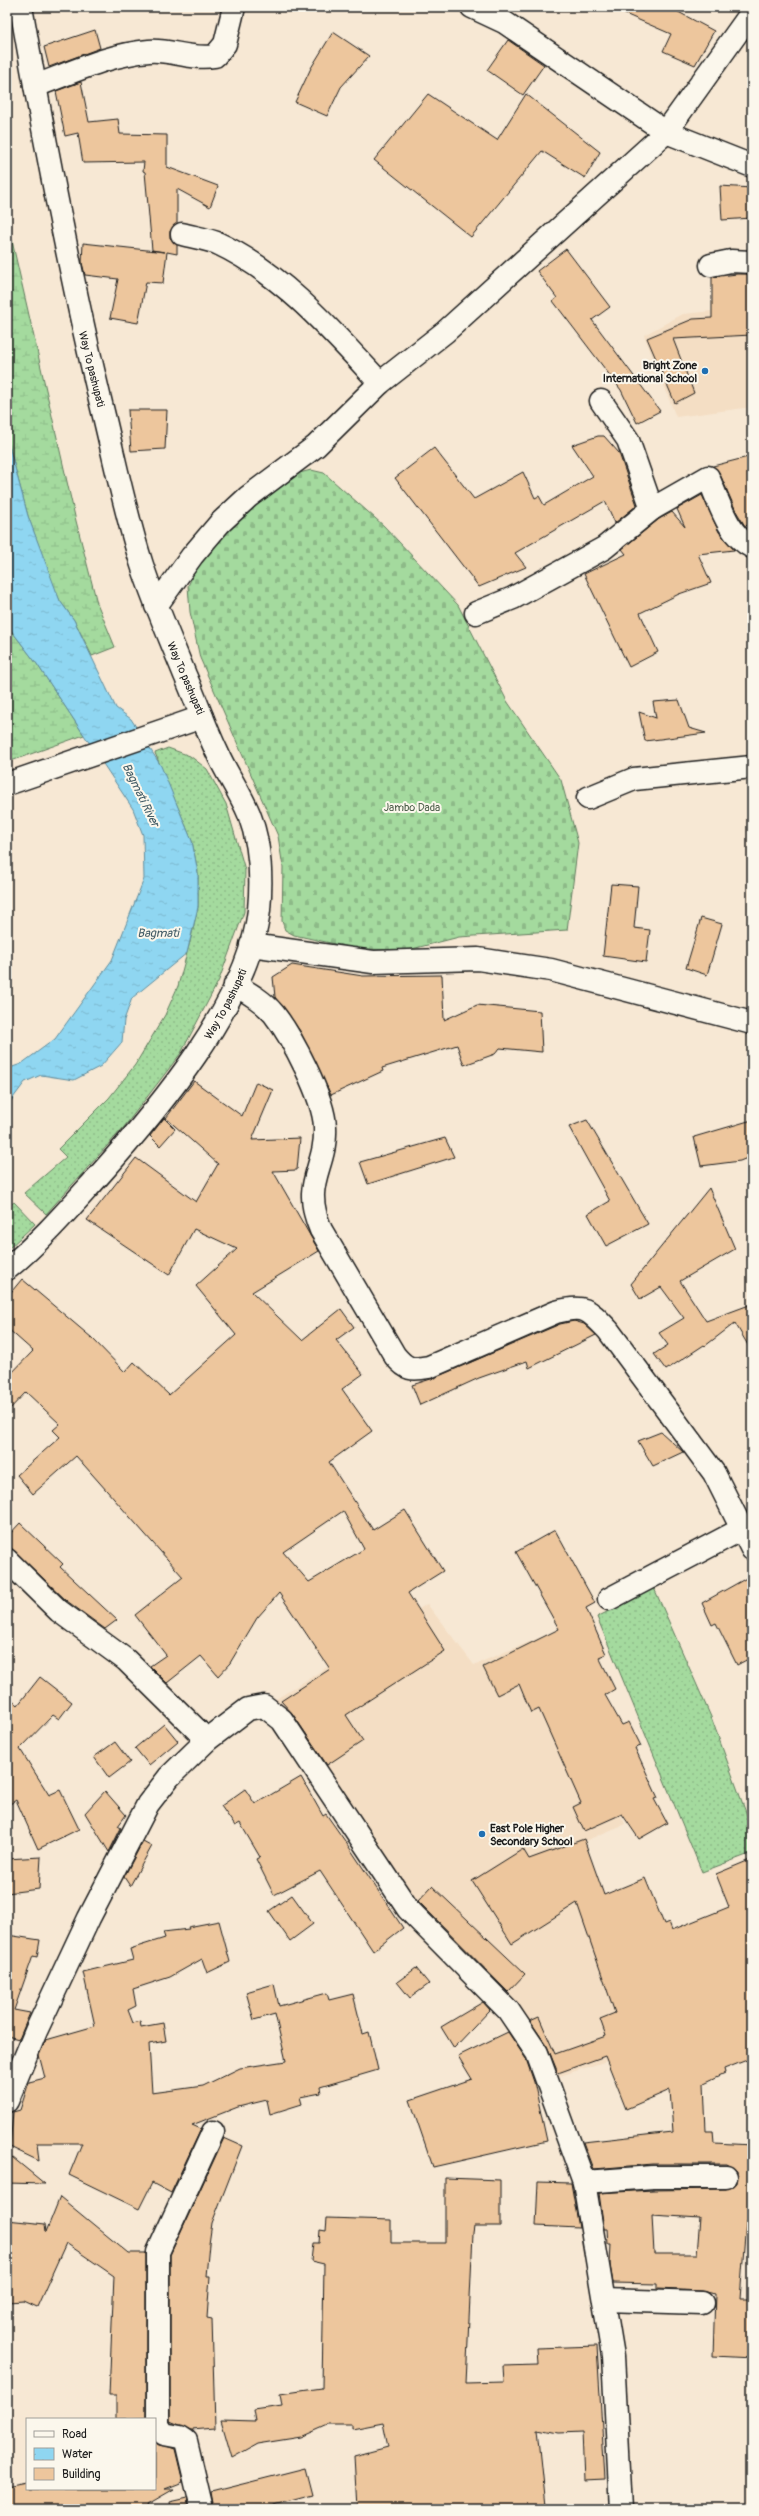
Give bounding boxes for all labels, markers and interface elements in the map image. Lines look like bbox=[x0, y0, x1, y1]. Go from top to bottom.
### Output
street label: Way To pashupati bbox=[76, 330, 107, 408]
place label: Bright Zone International School bbox=[603, 359, 698, 385]
marker: Bright Zone International School bbox=[700, 366, 710, 376]
street label: Way To pashupati bbox=[164, 640, 207, 717]
water label: Bagmati River bbox=[119, 761, 163, 831]
park label: Jambo Dada bbox=[384, 801, 440, 814]
water label: Bagmati bbox=[137, 926, 180, 941]
street label: Way To pashupati bbox=[202, 967, 250, 1042]
place label: East Pole Higher Secondary School bbox=[490, 1822, 573, 1848]
marker: East Pole Higher Secondary School bbox=[477, 1829, 487, 1839]
legend bbox=[26, 2418, 156, 2490]
text: Road bbox=[62, 2427, 87, 2442]
text: Water bbox=[62, 2447, 93, 2462]
text: Building bbox=[62, 2467, 101, 2482]

